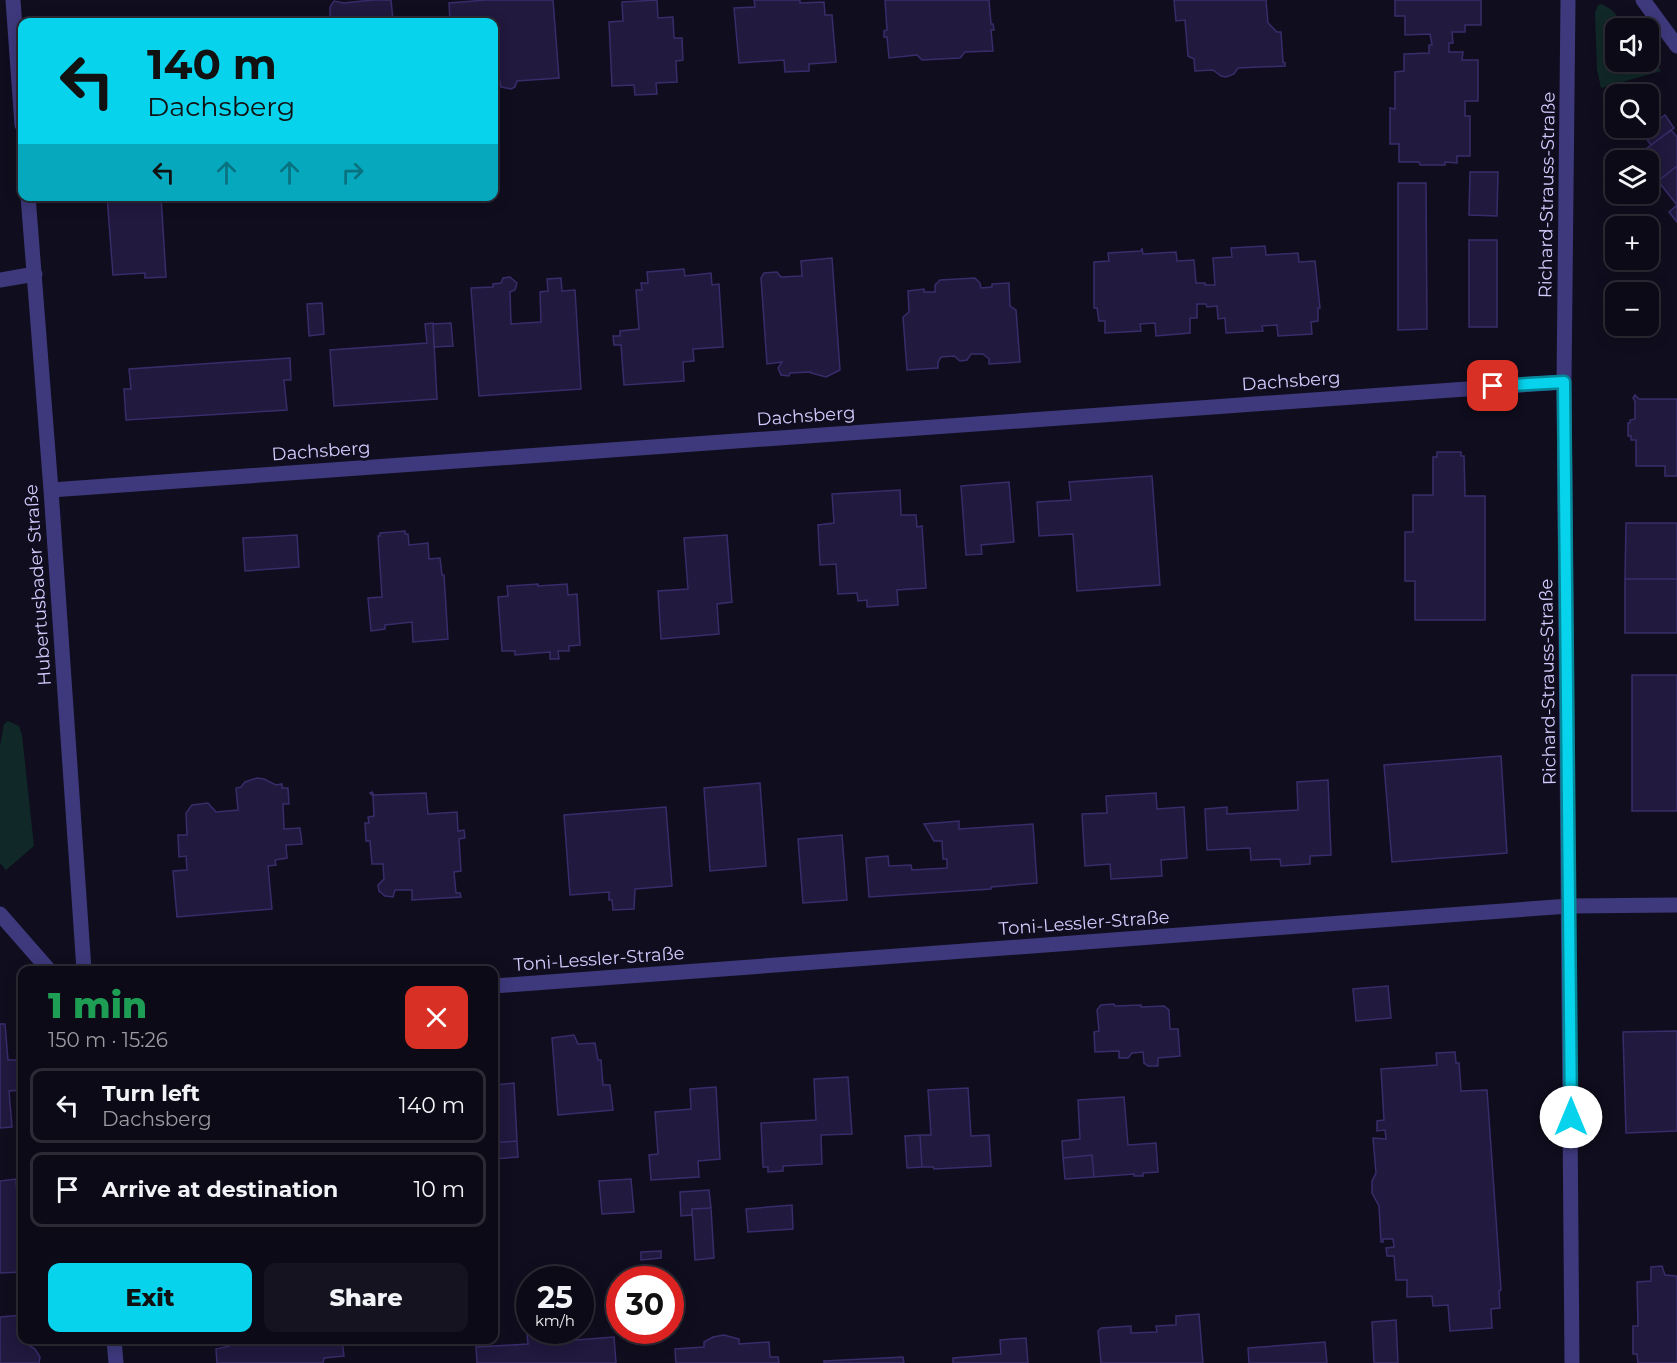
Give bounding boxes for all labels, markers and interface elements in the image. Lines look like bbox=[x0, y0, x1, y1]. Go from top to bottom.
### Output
map controls bbox=[1605, 18, 1659, 336]
button: sound bbox=[1605, 18, 1659, 72]
text: 140 m bbox=[147, 38, 277, 90]
icon: left bbox=[48, 42, 126, 120]
button: search bbox=[1605, 84, 1659, 138]
text: Dachsberg bbox=[147, 90, 295, 123]
street label: Richard-Strauss-Straße bbox=[1534, 91, 1560, 298]
button: layers bbox=[1605, 150, 1659, 204]
icon: left bbox=[147, 156, 180, 189]
icon: ahead bbox=[210, 156, 243, 189]
icon: ahead bbox=[273, 156, 306, 189]
icon: right bbox=[336, 156, 369, 189]
button: + bbox=[1605, 216, 1659, 270]
button: − bbox=[1605, 282, 1659, 336]
pin bbox=[1467, 360, 1518, 411]
street label: Dachsberg bbox=[1241, 367, 1341, 395]
icon: arrive bbox=[1476, 369, 1509, 402]
street label: Dachsberg bbox=[756, 402, 856, 430]
street label: Dachsberg bbox=[271, 437, 371, 465]
street label: Hubertusbader Straße bbox=[20, 484, 56, 686]
street label: Richard-Strauss-Straße bbox=[1535, 578, 1561, 785]
street label: Toni-Lessler-Straße bbox=[998, 906, 1170, 940]
street label: Toni-Lessler-Straße bbox=[513, 942, 685, 976]
text: 1 min bbox=[48, 983, 147, 1027]
button: close bbox=[405, 986, 468, 1049]
text: 150 m · 15:26 bbox=[48, 1028, 168, 1052]
text: Turn left bbox=[102, 1080, 200, 1107]
position arrow bbox=[1539, 1085, 1603, 1149]
icon: left bbox=[51, 1089, 84, 1122]
text: 140 m bbox=[399, 1092, 465, 1119]
text: Dachsberg bbox=[102, 1107, 212, 1131]
icon: arrive bbox=[51, 1173, 84, 1206]
text: Arrive at destination bbox=[102, 1176, 338, 1203]
text: 10 m bbox=[413, 1176, 465, 1203]
button: Exit bbox=[48, 1263, 252, 1332]
button: Share bbox=[264, 1263, 468, 1332]
speed limit sign: 30 bbox=[606, 1266, 684, 1344]
text: 25 bbox=[537, 1279, 573, 1316]
text: km/h bbox=[535, 1311, 575, 1330]

